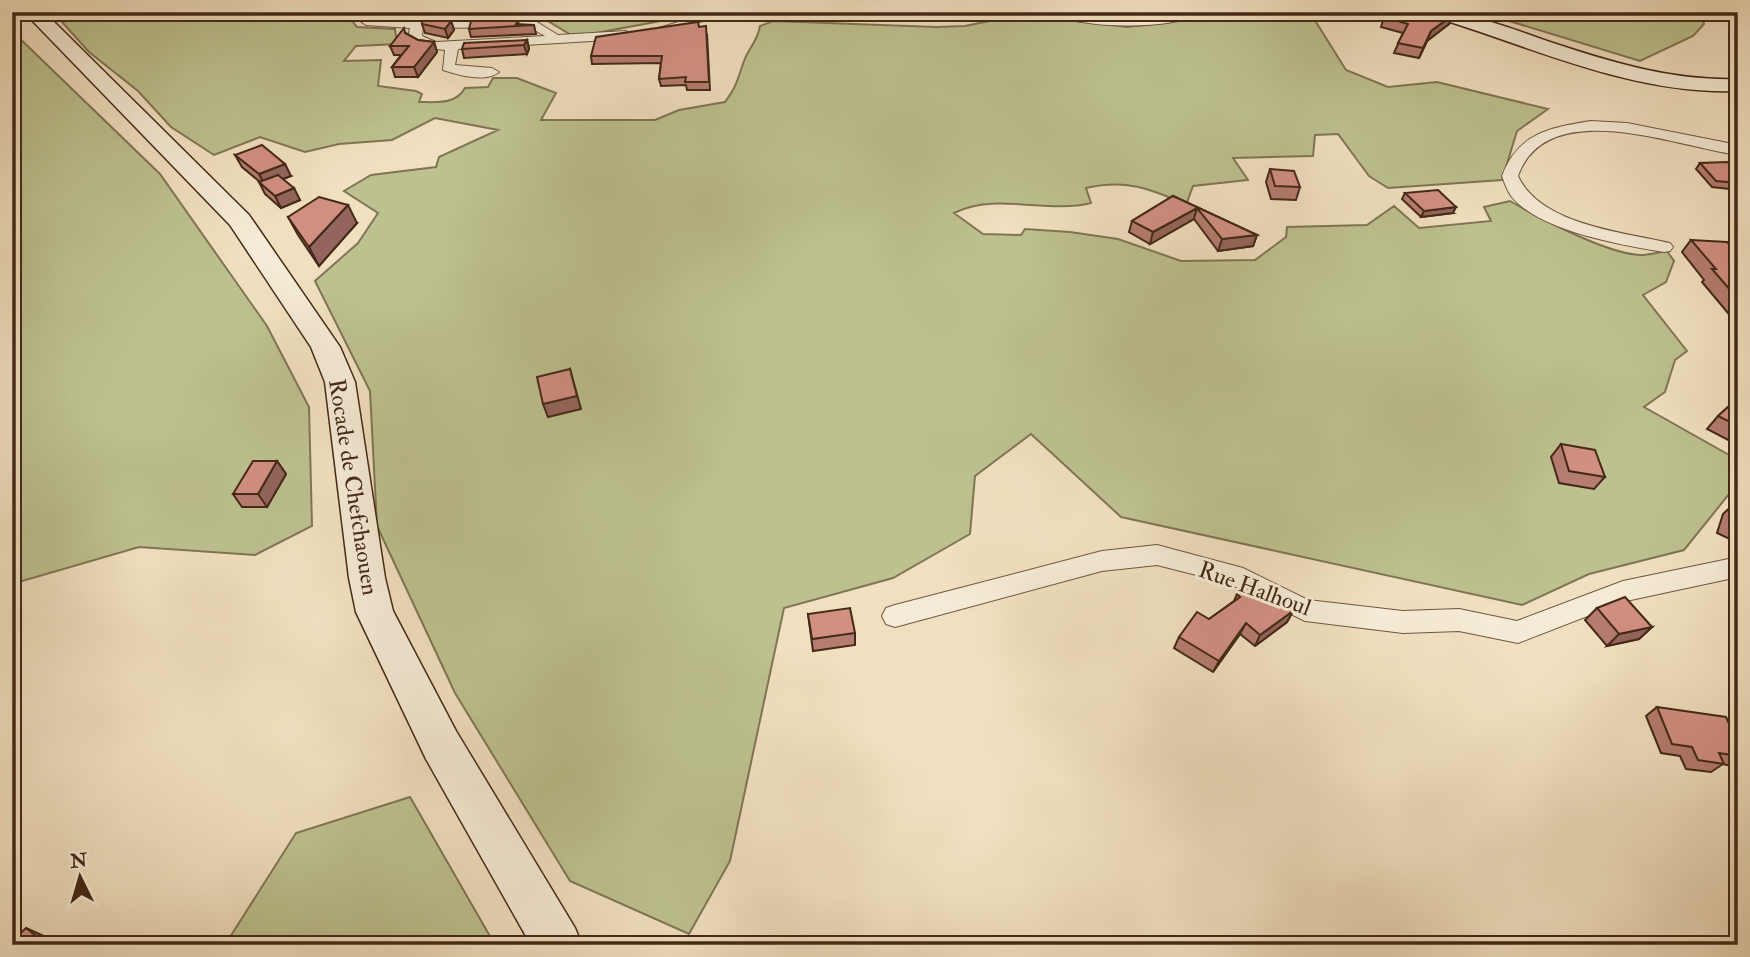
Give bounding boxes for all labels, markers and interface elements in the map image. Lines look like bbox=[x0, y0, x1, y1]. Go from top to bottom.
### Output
street label: Rocade de Chefchaouen bbox=[322, 377, 385, 597]
street label: Rue Halhoul bbox=[1195, 555, 1315, 622]
north arrow bbox=[46, 842, 116, 912]
text: N bbox=[68, 848, 89, 874]

